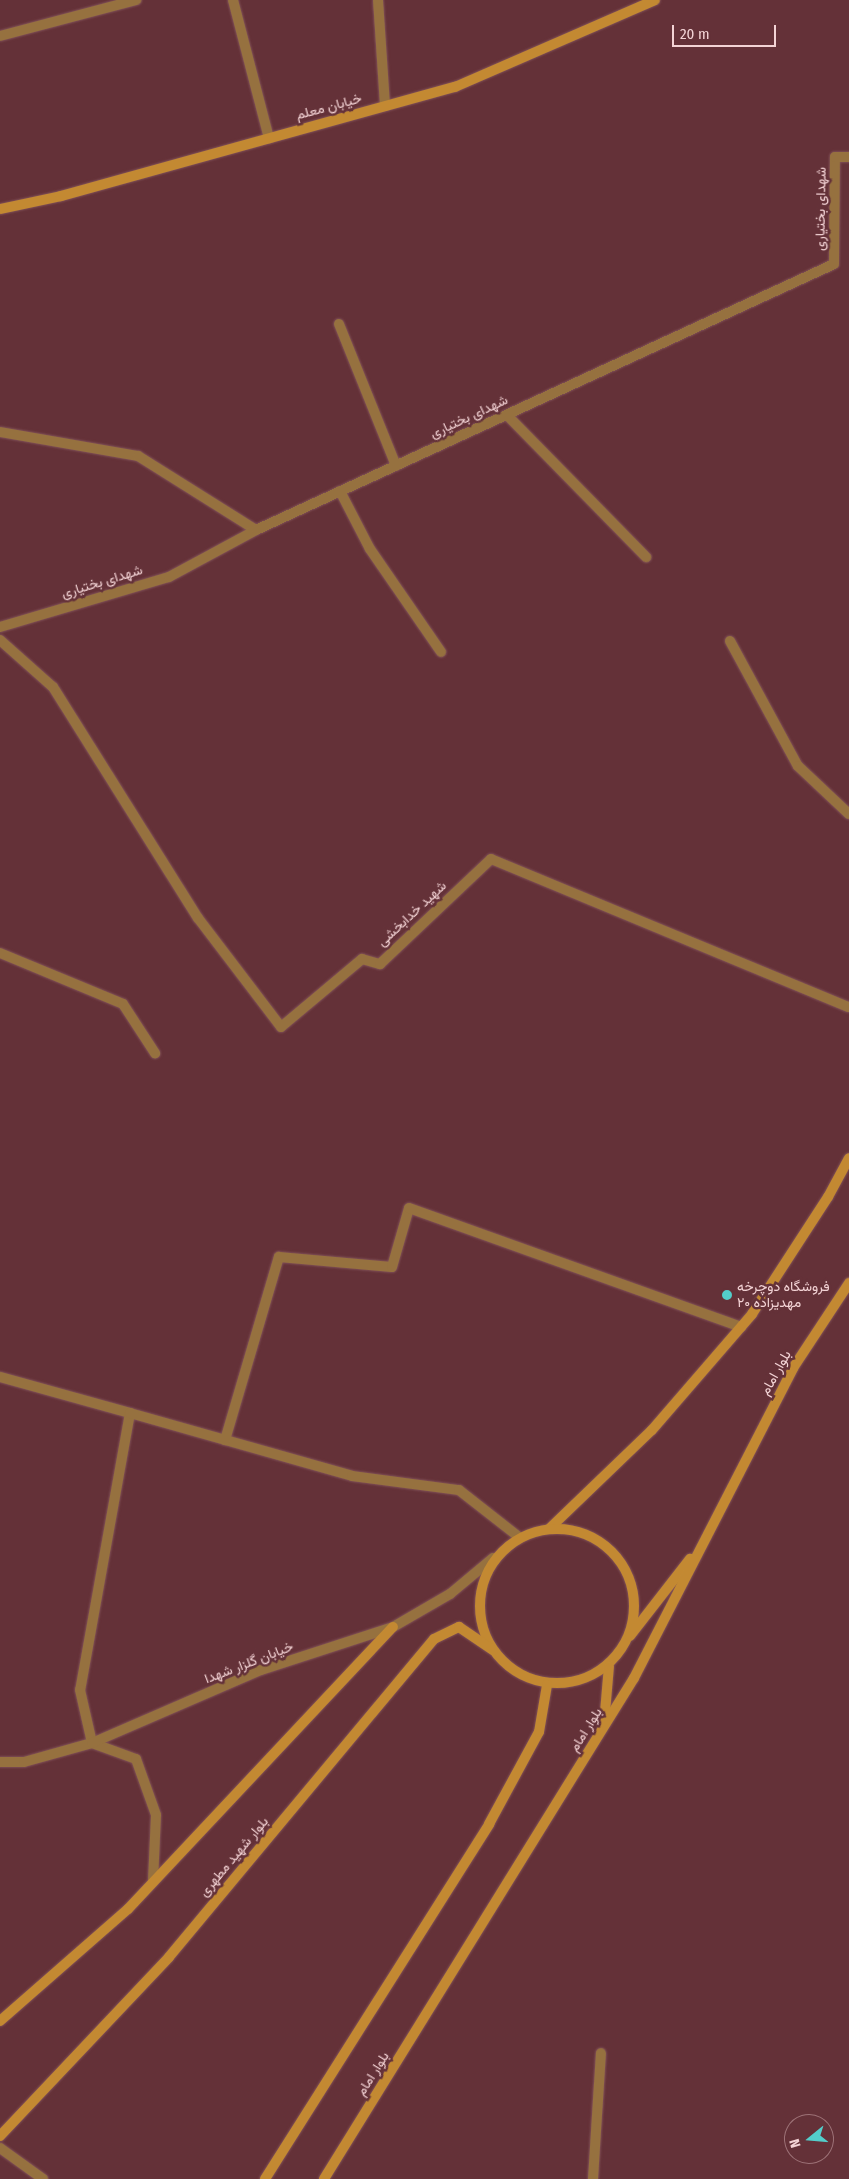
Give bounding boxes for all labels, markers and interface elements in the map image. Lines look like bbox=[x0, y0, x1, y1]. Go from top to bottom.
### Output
scale bar bbox=[674, 15, 778, 47]
text: 20 m bbox=[680, 25, 710, 43]
street label: خیابان معلم bbox=[294, 90, 364, 124]
street label: شهدای بختیاری bbox=[812, 167, 830, 251]
street label: شهدای بختیاری bbox=[427, 392, 511, 442]
street label: شهدای بختیاری bbox=[59, 562, 145, 602]
street label: شهید خدابخشی bbox=[374, 878, 450, 950]
place label: فروشگاه دوچرخه ۲۰ مهدیزاده bbox=[737, 1279, 830, 1311]
marker: فروشگاه دوچرخه ۲۰ مهدیزاده bbox=[721, 1289, 733, 1301]
street label: بلوار امام bbox=[757, 1348, 795, 1398]
street label: خیابان گلزار شهدا bbox=[202, 1638, 296, 1688]
street label: بلوار امام bbox=[566, 1705, 606, 1755]
street label: بلوار شهید مطهری bbox=[196, 1814, 272, 1900]
street label: بلوار امام bbox=[353, 2049, 393, 2099]
north arrow bbox=[784, 2114, 834, 2164]
text: N bbox=[786, 2137, 804, 2150]

